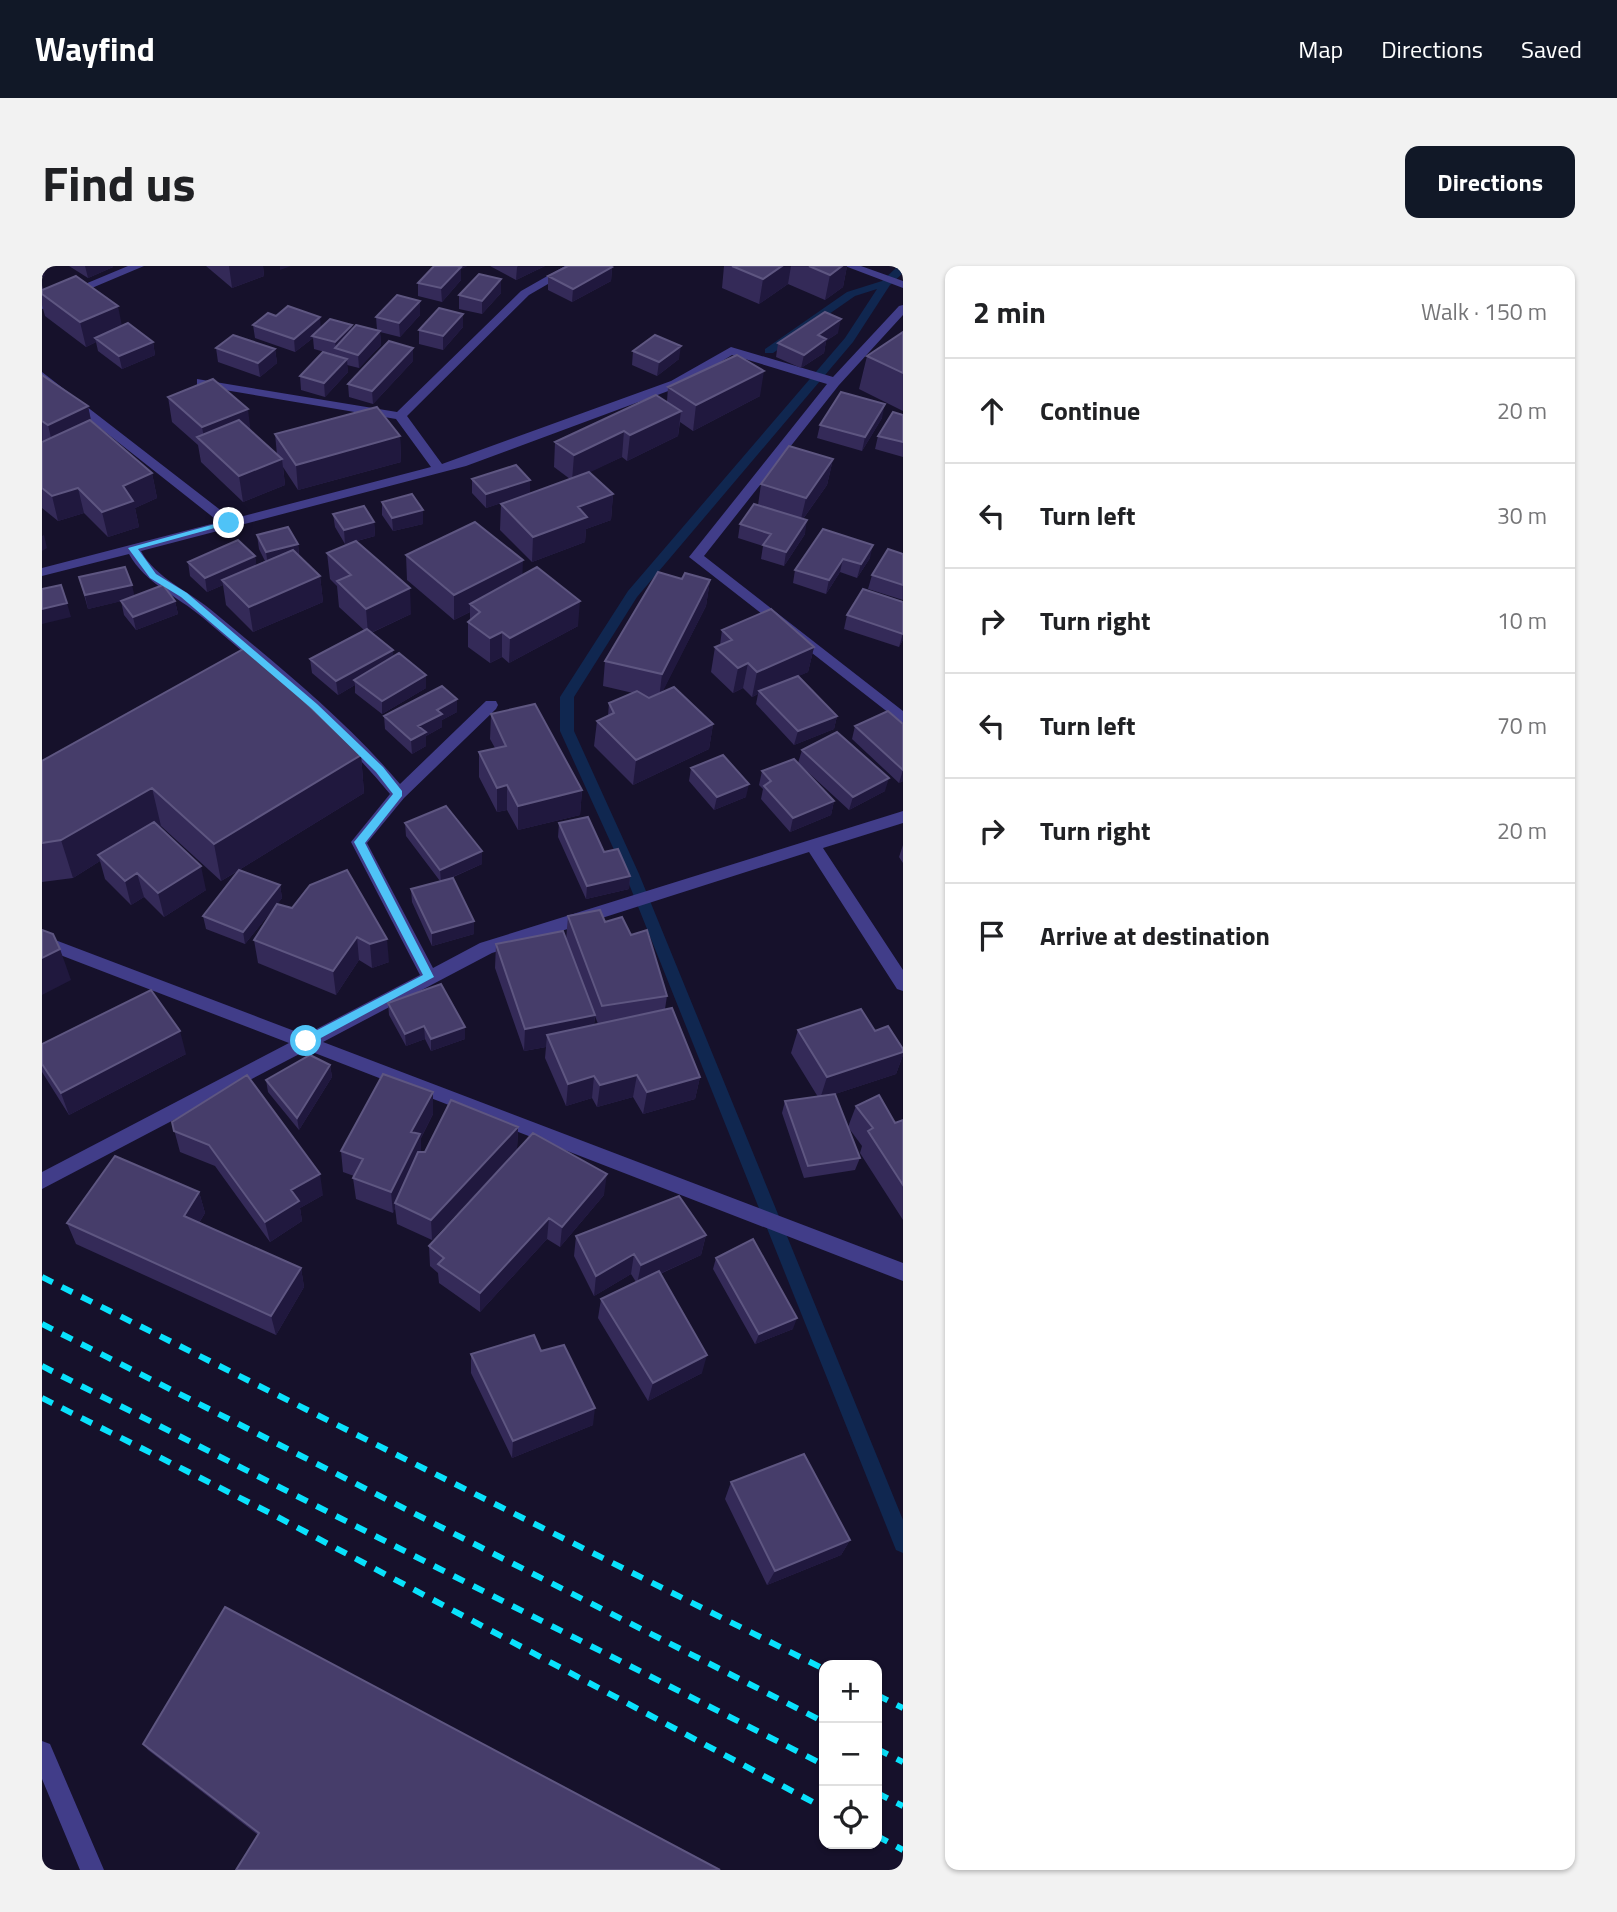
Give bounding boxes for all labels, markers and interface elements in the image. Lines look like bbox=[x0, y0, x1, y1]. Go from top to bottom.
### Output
text: Wayfind bbox=[35, 24, 155, 74]
text: Map bbox=[1298, 31, 1343, 67]
text: Directions bbox=[1381, 31, 1483, 67]
text: Saved bbox=[1521, 31, 1582, 67]
text: Find us bbox=[42, 145, 196, 220]
button: Directions bbox=[1405, 146, 1575, 218]
text: 2 min bbox=[973, 289, 1046, 335]
text: Walk · 150 m bbox=[1421, 294, 1547, 329]
text: Continue bbox=[1040, 391, 1140, 430]
icon: ahead bbox=[973, 392, 1011, 430]
text: 20 m bbox=[1497, 393, 1547, 428]
text: Turn left bbox=[1040, 496, 1135, 535]
icon: left bbox=[973, 497, 1011, 535]
text: 30 m bbox=[1497, 498, 1547, 533]
route end bbox=[213, 507, 244, 538]
text: Turn right bbox=[1040, 601, 1151, 640]
icon: right bbox=[973, 602, 1011, 640]
text: 10 m bbox=[1497, 603, 1547, 638]
text: Turn left bbox=[1040, 706, 1135, 745]
icon: left bbox=[973, 707, 1011, 745]
text: 70 m bbox=[1497, 708, 1547, 743]
text: Turn right bbox=[1040, 811, 1151, 850]
icon: right bbox=[973, 812, 1011, 850]
text: 20 m bbox=[1497, 813, 1547, 848]
text: Arrive at destination bbox=[1040, 916, 1270, 955]
icon: arrive bbox=[973, 917, 1011, 955]
route start bbox=[290, 1025, 321, 1056]
map controls bbox=[819, 1660, 882, 1849]
button: + bbox=[819, 1660, 882, 1723]
button: − bbox=[819, 1723, 882, 1786]
button: locate bbox=[819, 1786, 882, 1849]

